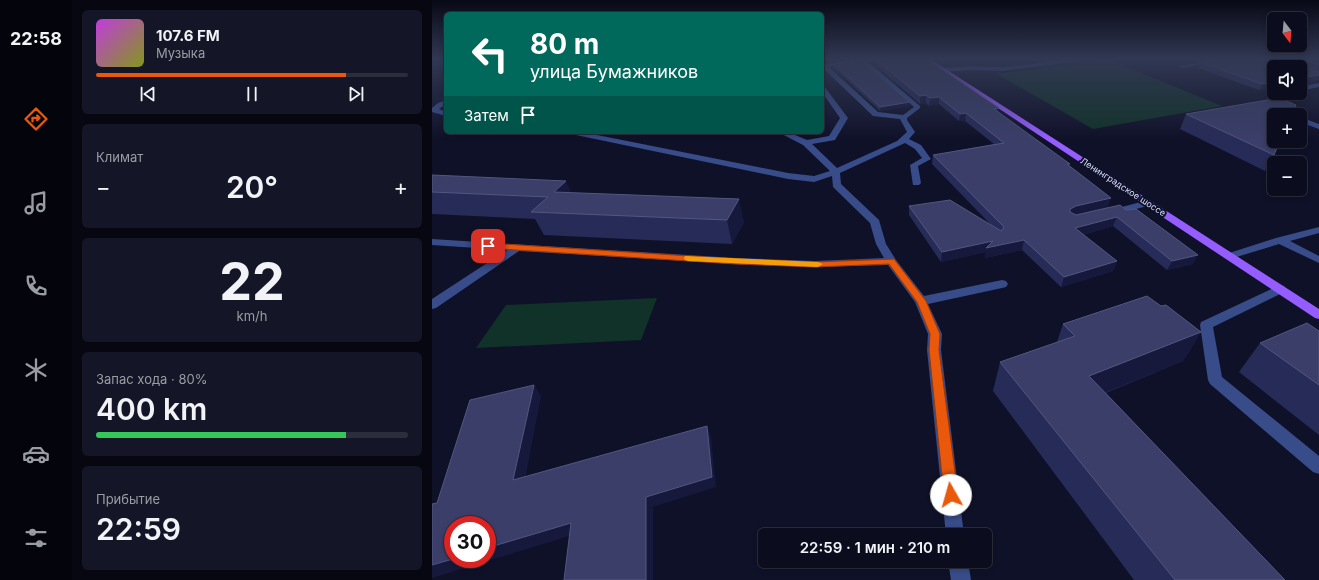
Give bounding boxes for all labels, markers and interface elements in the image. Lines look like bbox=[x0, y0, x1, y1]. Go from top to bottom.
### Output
north arrow bbox=[1267, 12, 1307, 52]
map controls bbox=[1267, 12, 1307, 196]
text: 107.6 FM bbox=[156, 26, 220, 45]
text: 80 m bbox=[530, 27, 599, 61]
text: 22:58 bbox=[10, 28, 62, 49]
icon: left bbox=[464, 28, 516, 80]
text: Музыка bbox=[156, 45, 205, 61]
button: sound bbox=[1267, 60, 1307, 100]
text: улица Бумажников bbox=[530, 61, 698, 82]
icon: previous bbox=[137, 83, 159, 105]
icon: pause bbox=[241, 83, 263, 105]
icon: next bbox=[345, 83, 367, 105]
icon: arrive bbox=[517, 104, 539, 126]
icon: directions bbox=[22, 105, 50, 133]
text: Затем bbox=[464, 106, 509, 125]
button: + bbox=[1267, 108, 1307, 148]
text: Климат bbox=[96, 149, 143, 165]
street label: Ленинградское шоссе bbox=[1078, 155, 1168, 218]
button: − bbox=[1267, 156, 1307, 196]
text: 20° bbox=[226, 169, 278, 205]
text: − bbox=[96, 174, 111, 200]
text: + bbox=[393, 174, 408, 200]
icon: music bbox=[22, 189, 50, 217]
pin bbox=[471, 229, 505, 263]
icon: arrive bbox=[477, 235, 499, 257]
text: 22 bbox=[219, 250, 285, 313]
icon: phone bbox=[22, 272, 50, 300]
text: km/h bbox=[237, 308, 267, 324]
icon: climate bbox=[22, 356, 50, 384]
text: Запас хода · 80% bbox=[96, 371, 207, 387]
text: 400 km bbox=[96, 391, 207, 427]
icon: car bbox=[22, 440, 50, 468]
position arrow bbox=[930, 474, 972, 516]
text: Прибытие bbox=[96, 491, 160, 507]
text: 22:59 bbox=[96, 511, 181, 547]
speed limit sign: 30 bbox=[444, 516, 496, 568]
icon: filters bbox=[22, 524, 50, 552]
text: 22:59 · 1 мин · 210 m bbox=[800, 538, 950, 557]

